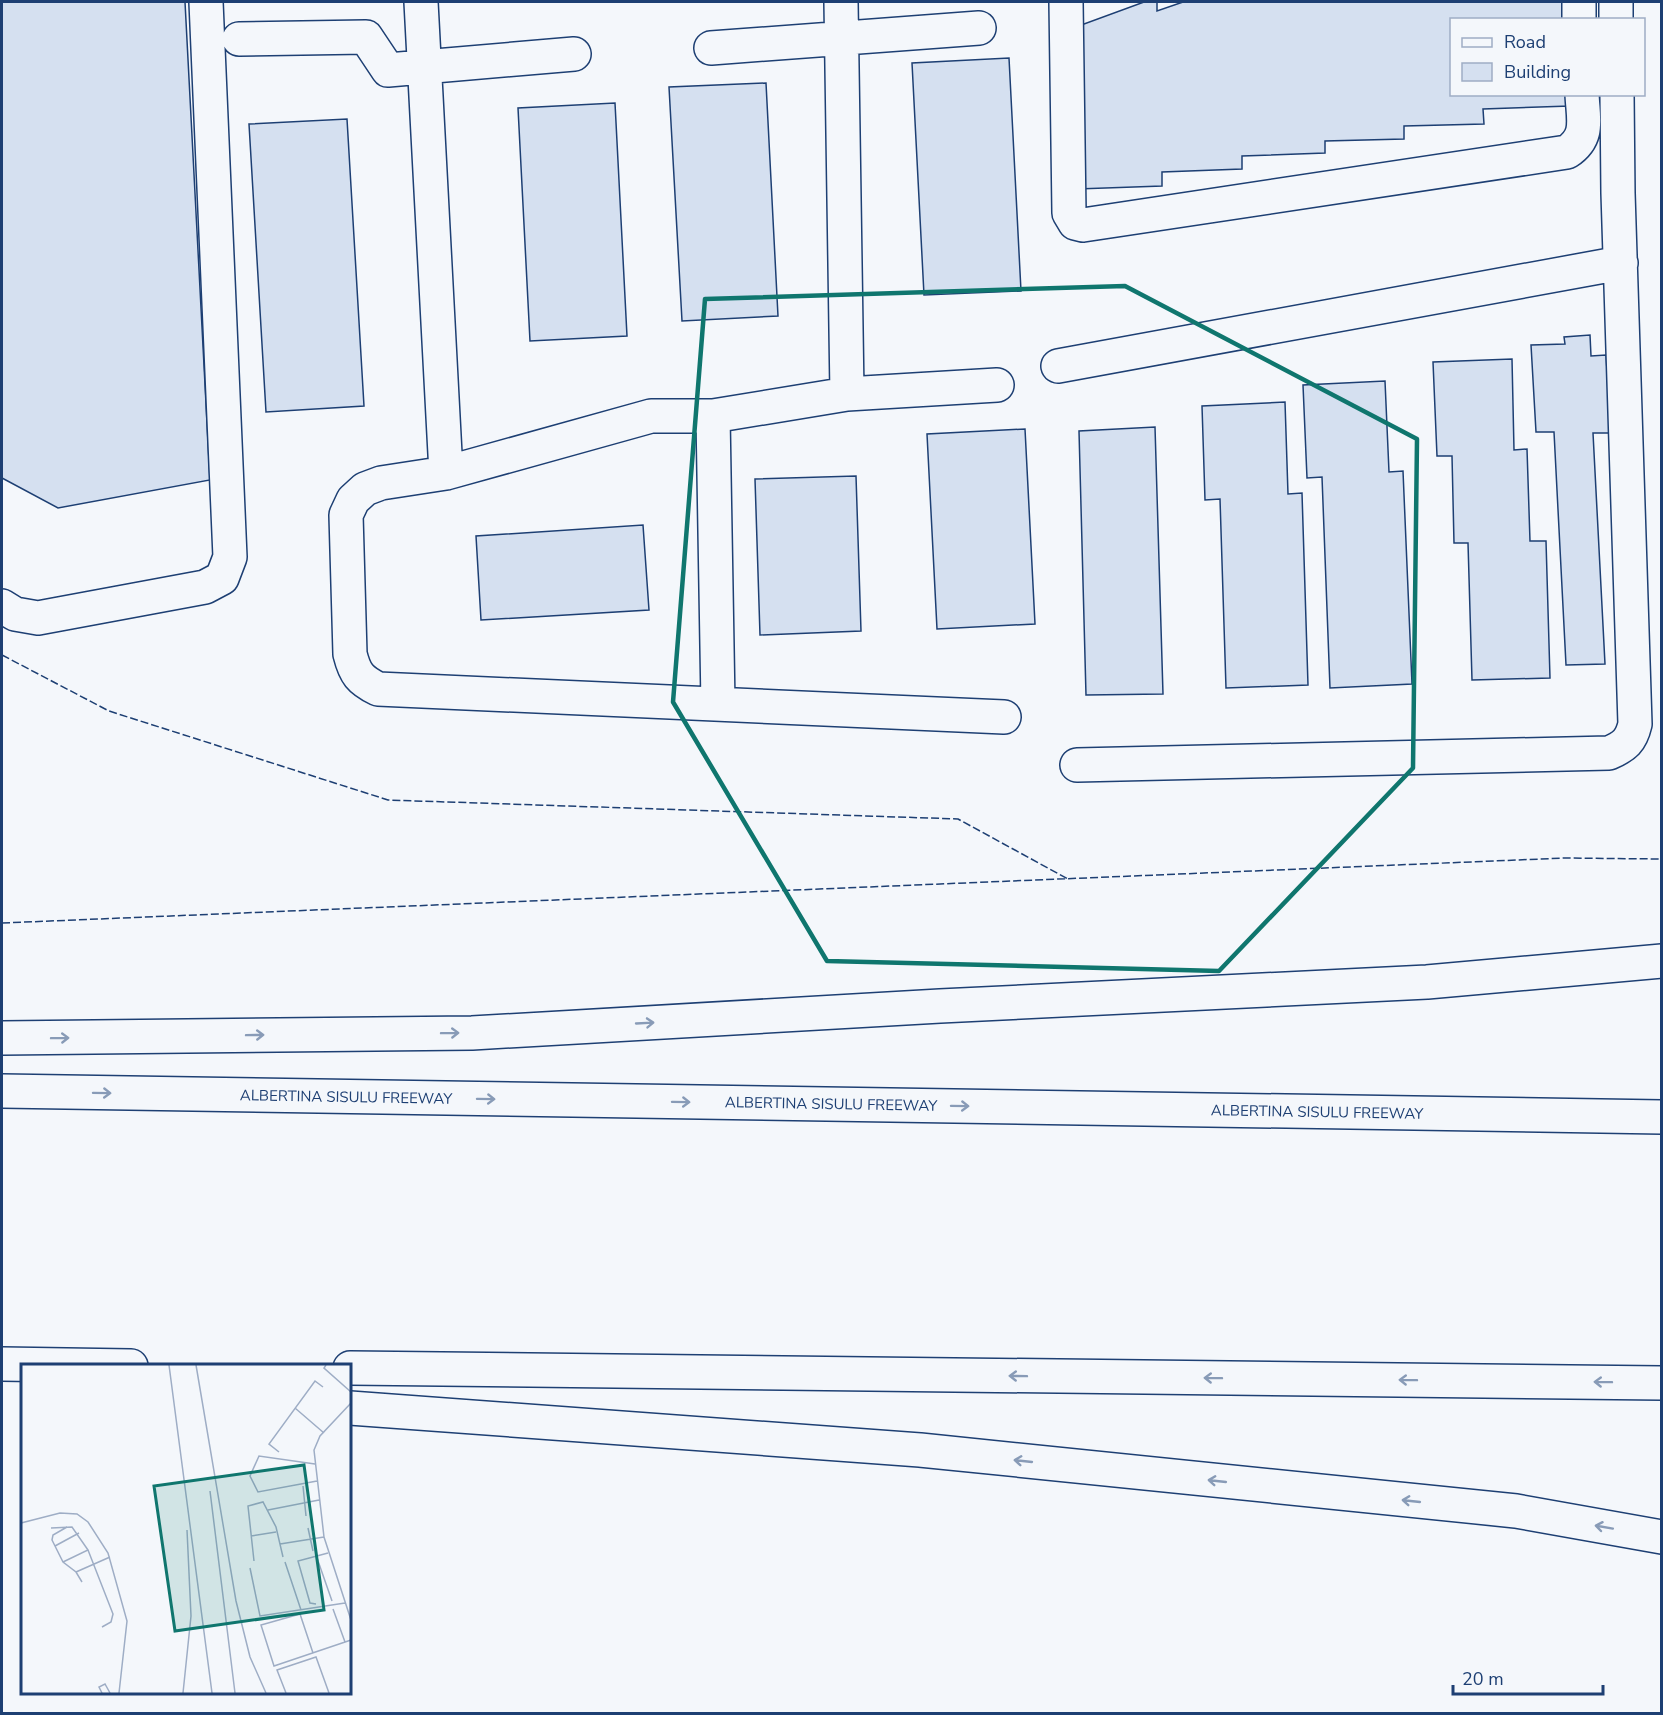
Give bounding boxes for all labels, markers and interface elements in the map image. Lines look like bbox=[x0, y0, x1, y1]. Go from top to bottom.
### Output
legend bbox=[1450, 18, 1645, 96]
text: Road bbox=[1504, 30, 1546, 54]
text: Building bbox=[1504, 60, 1571, 84]
one-way arrow bbox=[634, 1017, 654, 1028]
one-way arrow bbox=[439, 1027, 459, 1039]
one-way arrow bbox=[244, 1029, 264, 1041]
one-way arrow bbox=[49, 1032, 69, 1044]
street label: ALBERTINA SISULU FREEWAY bbox=[240, 1085, 453, 1109]
one-way arrow bbox=[91, 1087, 111, 1099]
street label: ALBERTINA SISULU FREEWAY bbox=[725, 1092, 938, 1116]
one-way arrow bbox=[475, 1093, 495, 1105]
one-way arrow bbox=[670, 1096, 690, 1108]
street label: ALBERTINA SISULU FREEWAY bbox=[1211, 1100, 1424, 1124]
one-way arrow bbox=[949, 1101, 969, 1112]
inset map bbox=[21, 1364, 351, 1694]
one-way arrow bbox=[1009, 1370, 1029, 1381]
one-way arrow bbox=[1204, 1372, 1224, 1384]
one-way arrow bbox=[1399, 1374, 1419, 1386]
one-way arrow bbox=[1594, 1376, 1614, 1388]
one-way arrow bbox=[1013, 1455, 1033, 1466]
one-way arrow bbox=[1207, 1476, 1227, 1487]
one-way arrow bbox=[1401, 1495, 1421, 1506]
one-way arrow bbox=[1595, 1521, 1614, 1532]
scale bar bbox=[1453, 1658, 1603, 1696]
text: 20 m bbox=[1462, 1667, 1504, 1691]

